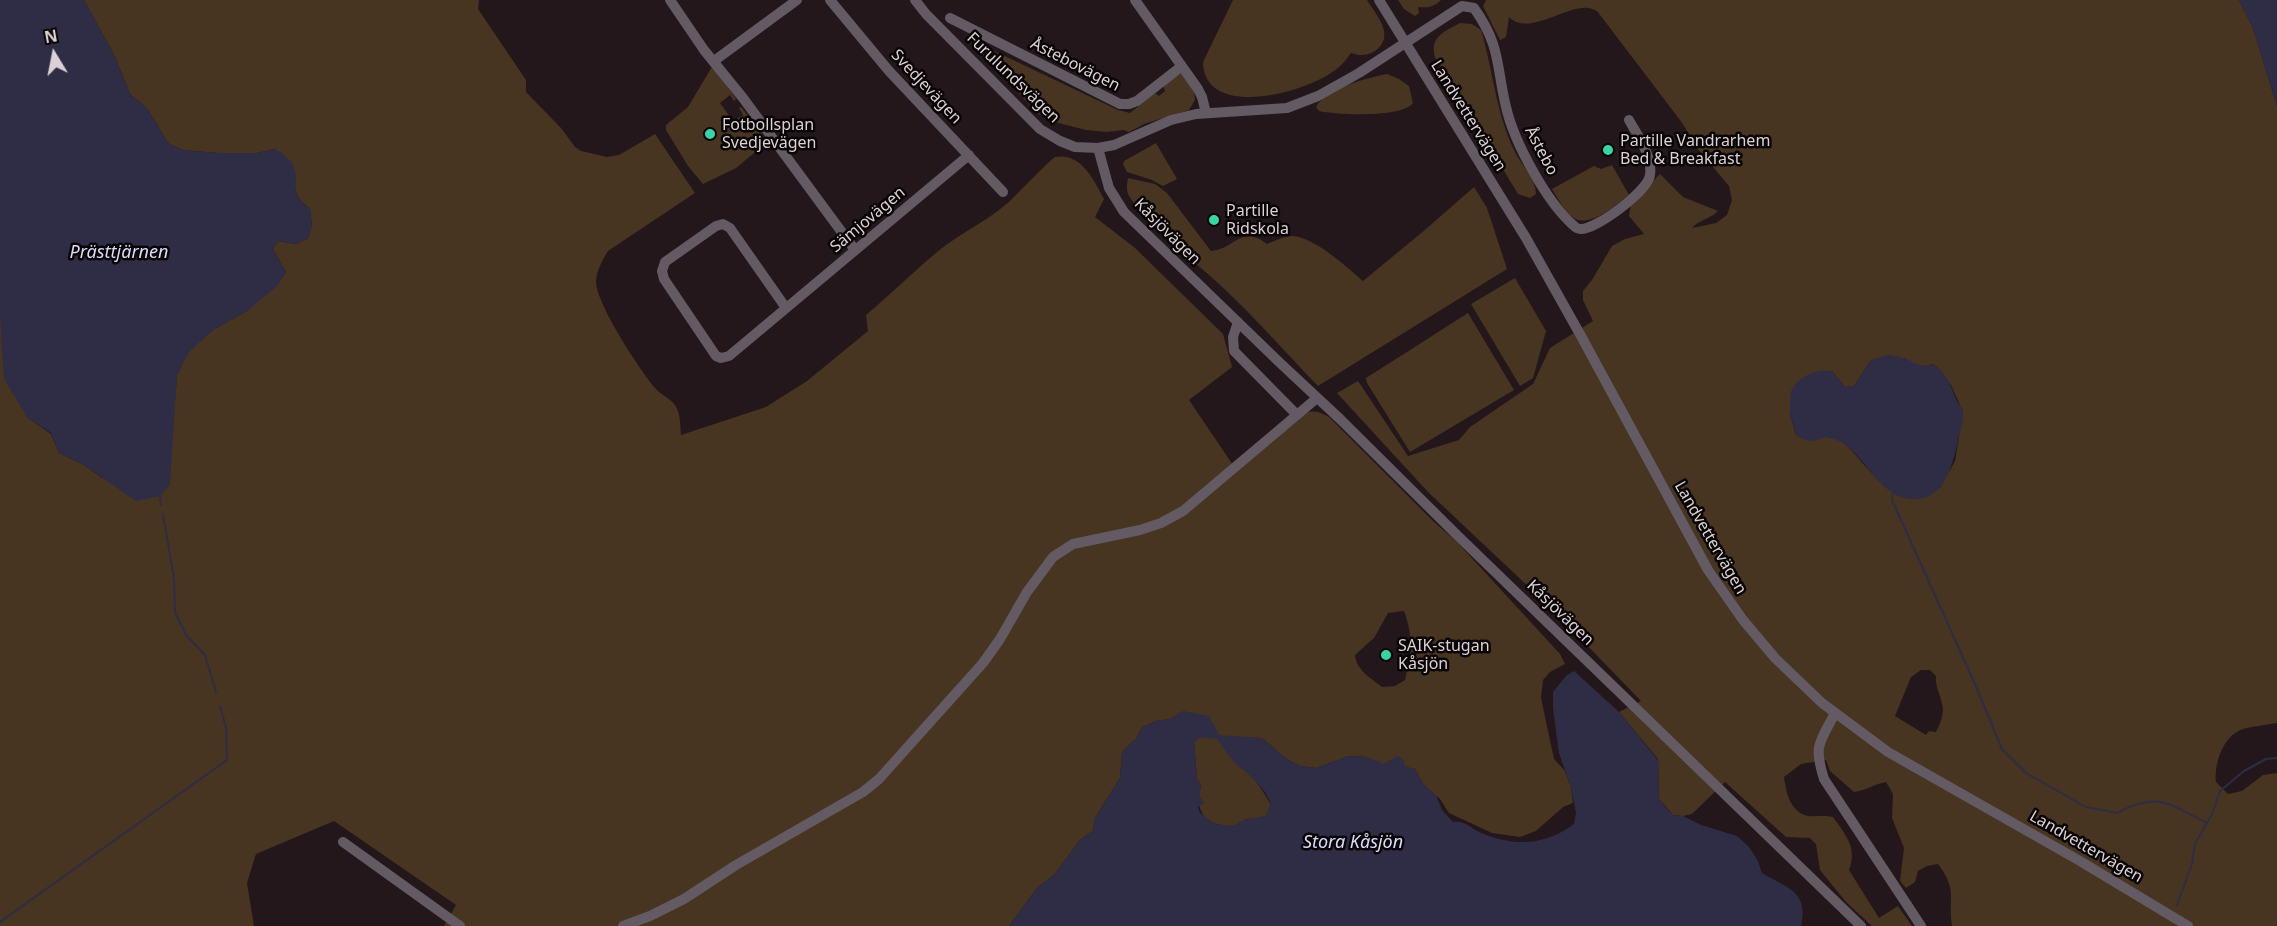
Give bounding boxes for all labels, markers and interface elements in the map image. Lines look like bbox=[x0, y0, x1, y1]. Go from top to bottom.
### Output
north arrow bbox=[24, 24, 84, 84]
text: N bbox=[43, 24, 59, 48]
street label: Furulundsvägen bbox=[962, 29, 1064, 127]
street label: Åstebovägen bbox=[1027, 34, 1123, 96]
street label: Svedjevägen bbox=[887, 46, 965, 128]
street label: Landvettervägen bbox=[1426, 57, 1510, 175]
place label: Fotbollsplan Svedjevägen bbox=[722, 115, 816, 153]
street label: Åstebo bbox=[1520, 123, 1562, 179]
marker: Fotbollsplan Svedjevägen bbox=[703, 127, 717, 141]
place label: Partille Vandrarhem Bed & Breakfast bbox=[1620, 131, 1770, 169]
marker: Partille Vandrarhem Bed & Breakfast bbox=[1601, 143, 1615, 157]
street label: Sämjovägen bbox=[827, 183, 909, 257]
street label: Kåsjövägen bbox=[1130, 195, 1204, 269]
place label: Partille Ridskola bbox=[1226, 201, 1289, 239]
marker: Partille Ridskola bbox=[1207, 213, 1221, 227]
water label: Prästtjärnen bbox=[70, 242, 168, 264]
street label: Landvettervägen bbox=[1670, 478, 1750, 598]
street label: Kåsjövägen bbox=[1522, 576, 1598, 650]
place label: SAIK-stugan Kåsjön bbox=[1398, 636, 1490, 674]
marker: SAIK-stugan Kåsjön bbox=[1379, 648, 1393, 662]
street label: Landvettervägen bbox=[2026, 807, 2146, 887]
water label: Stora Kåsjön bbox=[1303, 832, 1403, 854]

